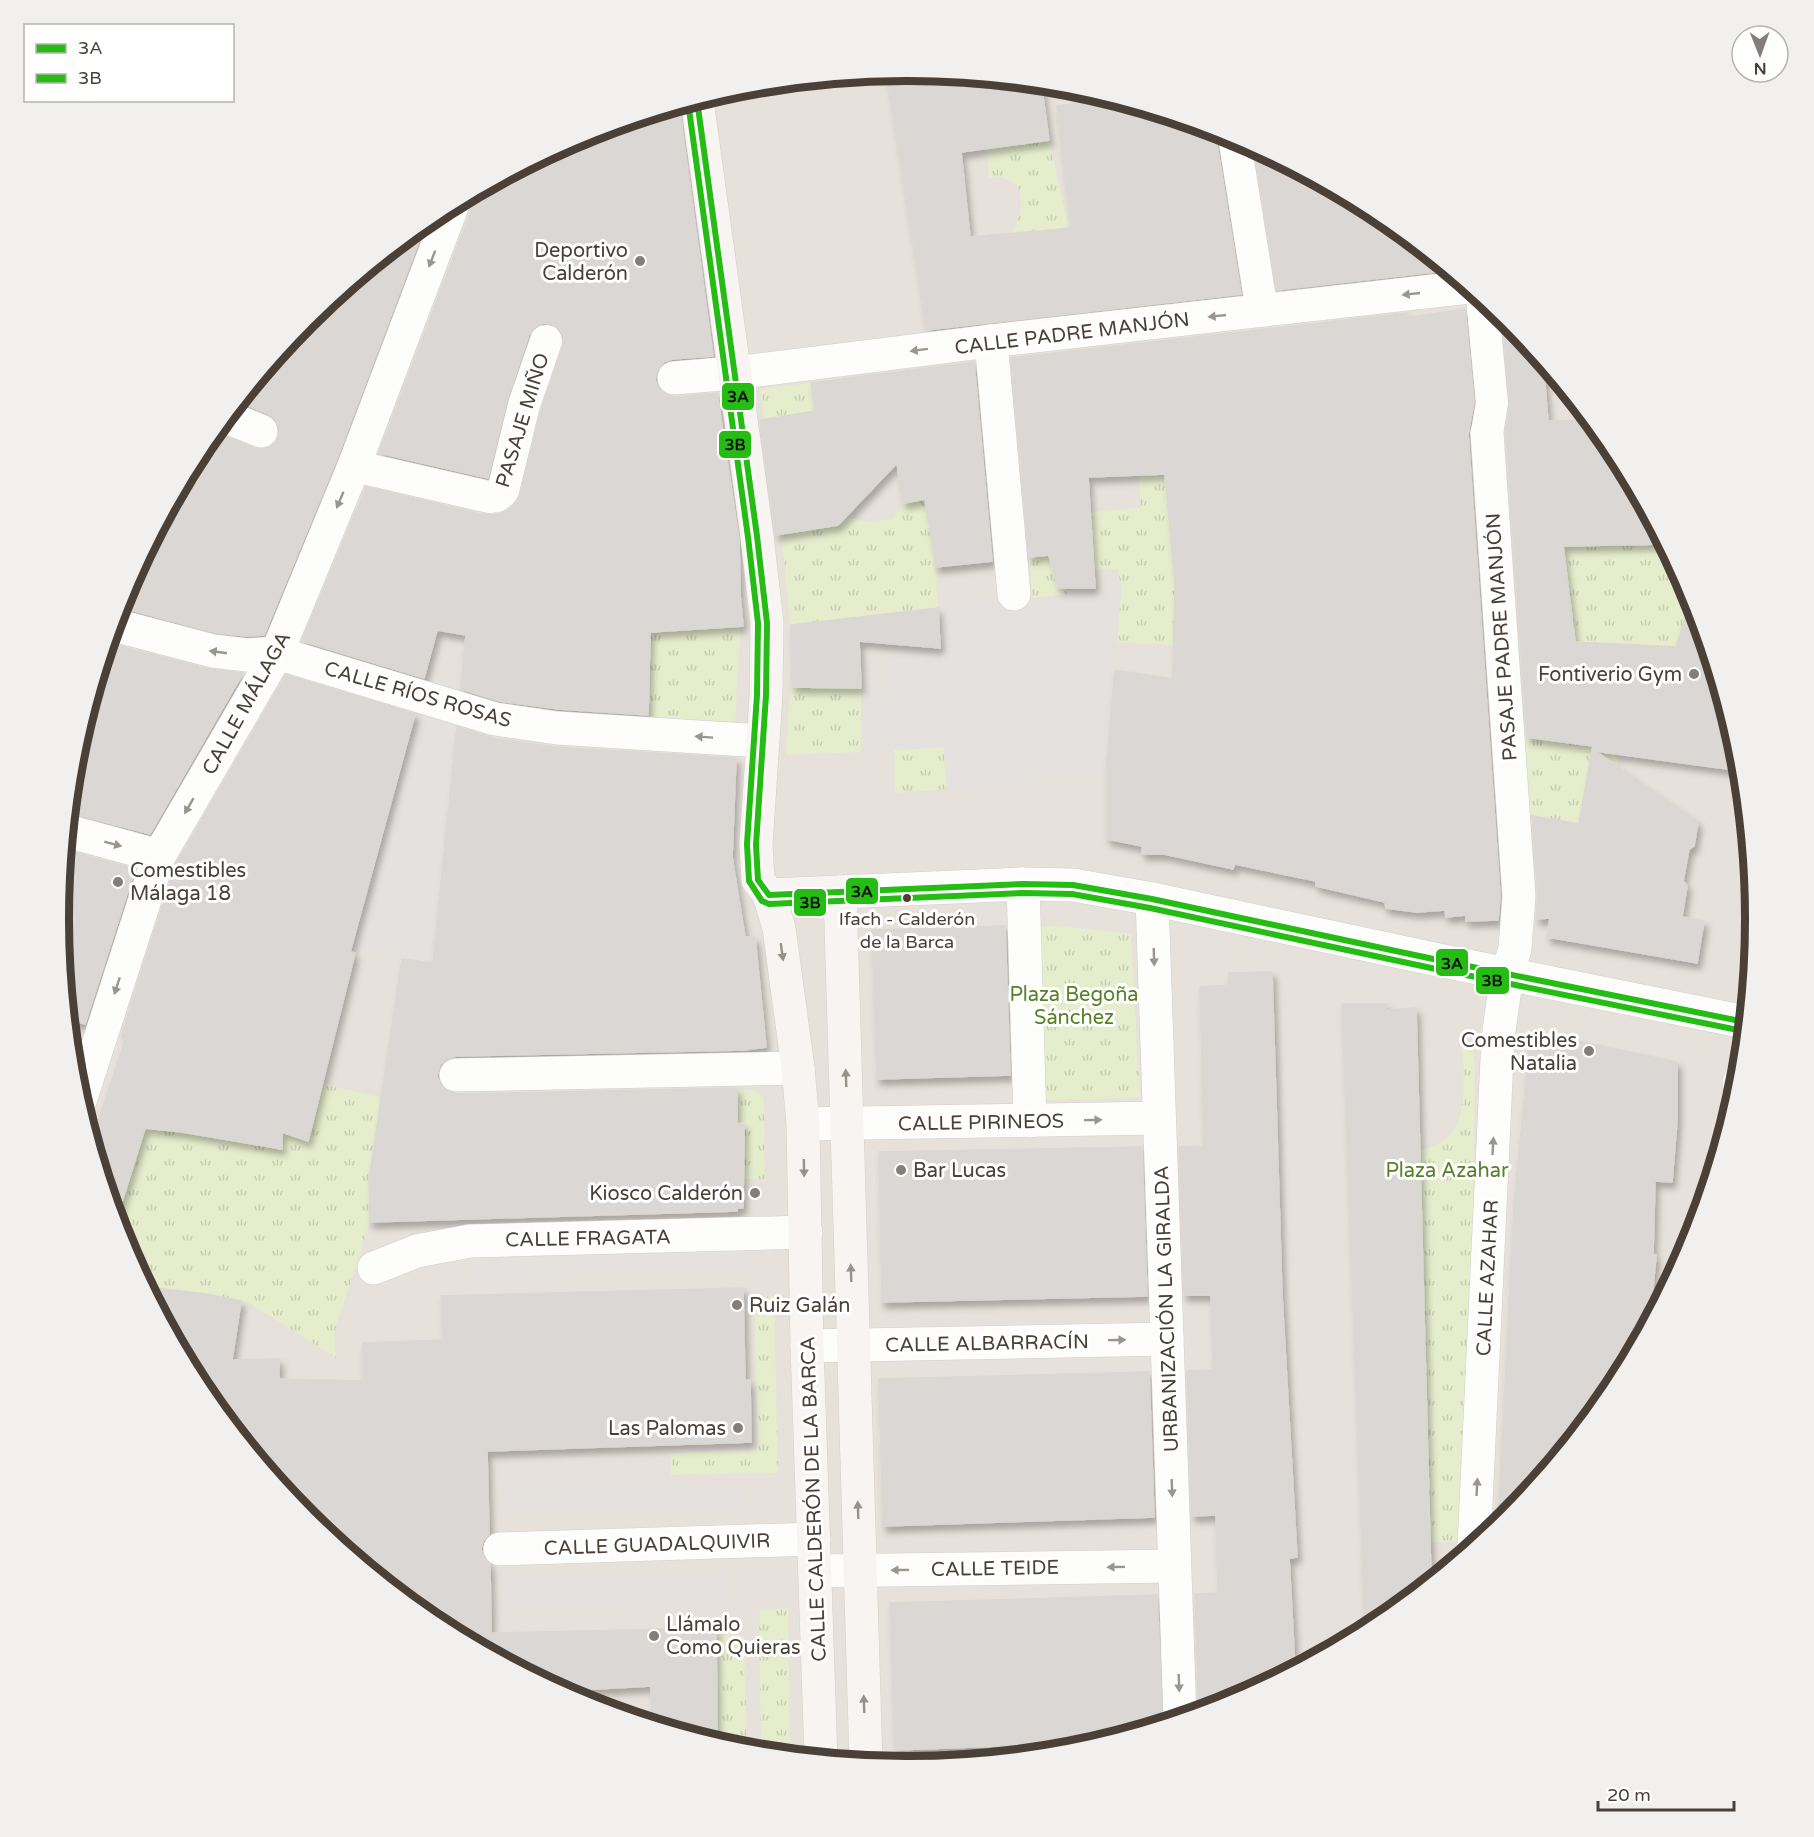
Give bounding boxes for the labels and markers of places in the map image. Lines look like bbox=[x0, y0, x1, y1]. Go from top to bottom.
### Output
place label: Deportivo Calderón bbox=[534, 239, 628, 286]
marker: Deportivo Calderón bbox=[633, 254, 647, 268]
place label: Fontiverio Gym bbox=[1538, 663, 1682, 687]
marker: Fontiverio Gym bbox=[1687, 667, 1701, 681]
place label: Comestibles Málaga 18 bbox=[130, 859, 246, 906]
marker: Comestibles Málaga 18 bbox=[111, 875, 125, 889]
marker: Ifach - Calderón de la Barca bbox=[901, 892, 913, 904]
place label: Ifach - Calderón de la Barca bbox=[839, 908, 975, 953]
place label: Comestibles Natalia bbox=[1461, 1029, 1577, 1076]
marker: Comestibles Natalia bbox=[1582, 1044, 1596, 1058]
place label: Bar Lucas bbox=[913, 1159, 1006, 1183]
marker: Bar Lucas bbox=[894, 1163, 908, 1177]
place label: Kiosco Calderón bbox=[589, 1182, 743, 1206]
marker: Kiosco Calderón bbox=[748, 1186, 762, 1200]
place label: Ruiz Galán bbox=[749, 1294, 850, 1318]
marker: Ruiz Galán bbox=[730, 1298, 744, 1312]
place label: Las Palomas bbox=[608, 1417, 726, 1441]
marker: Las Palomas bbox=[731, 1421, 745, 1435]
place label: Llámalo Como Quieras bbox=[666, 1613, 801, 1660]
marker: Llámalo Como Quieras bbox=[647, 1629, 661, 1643]

